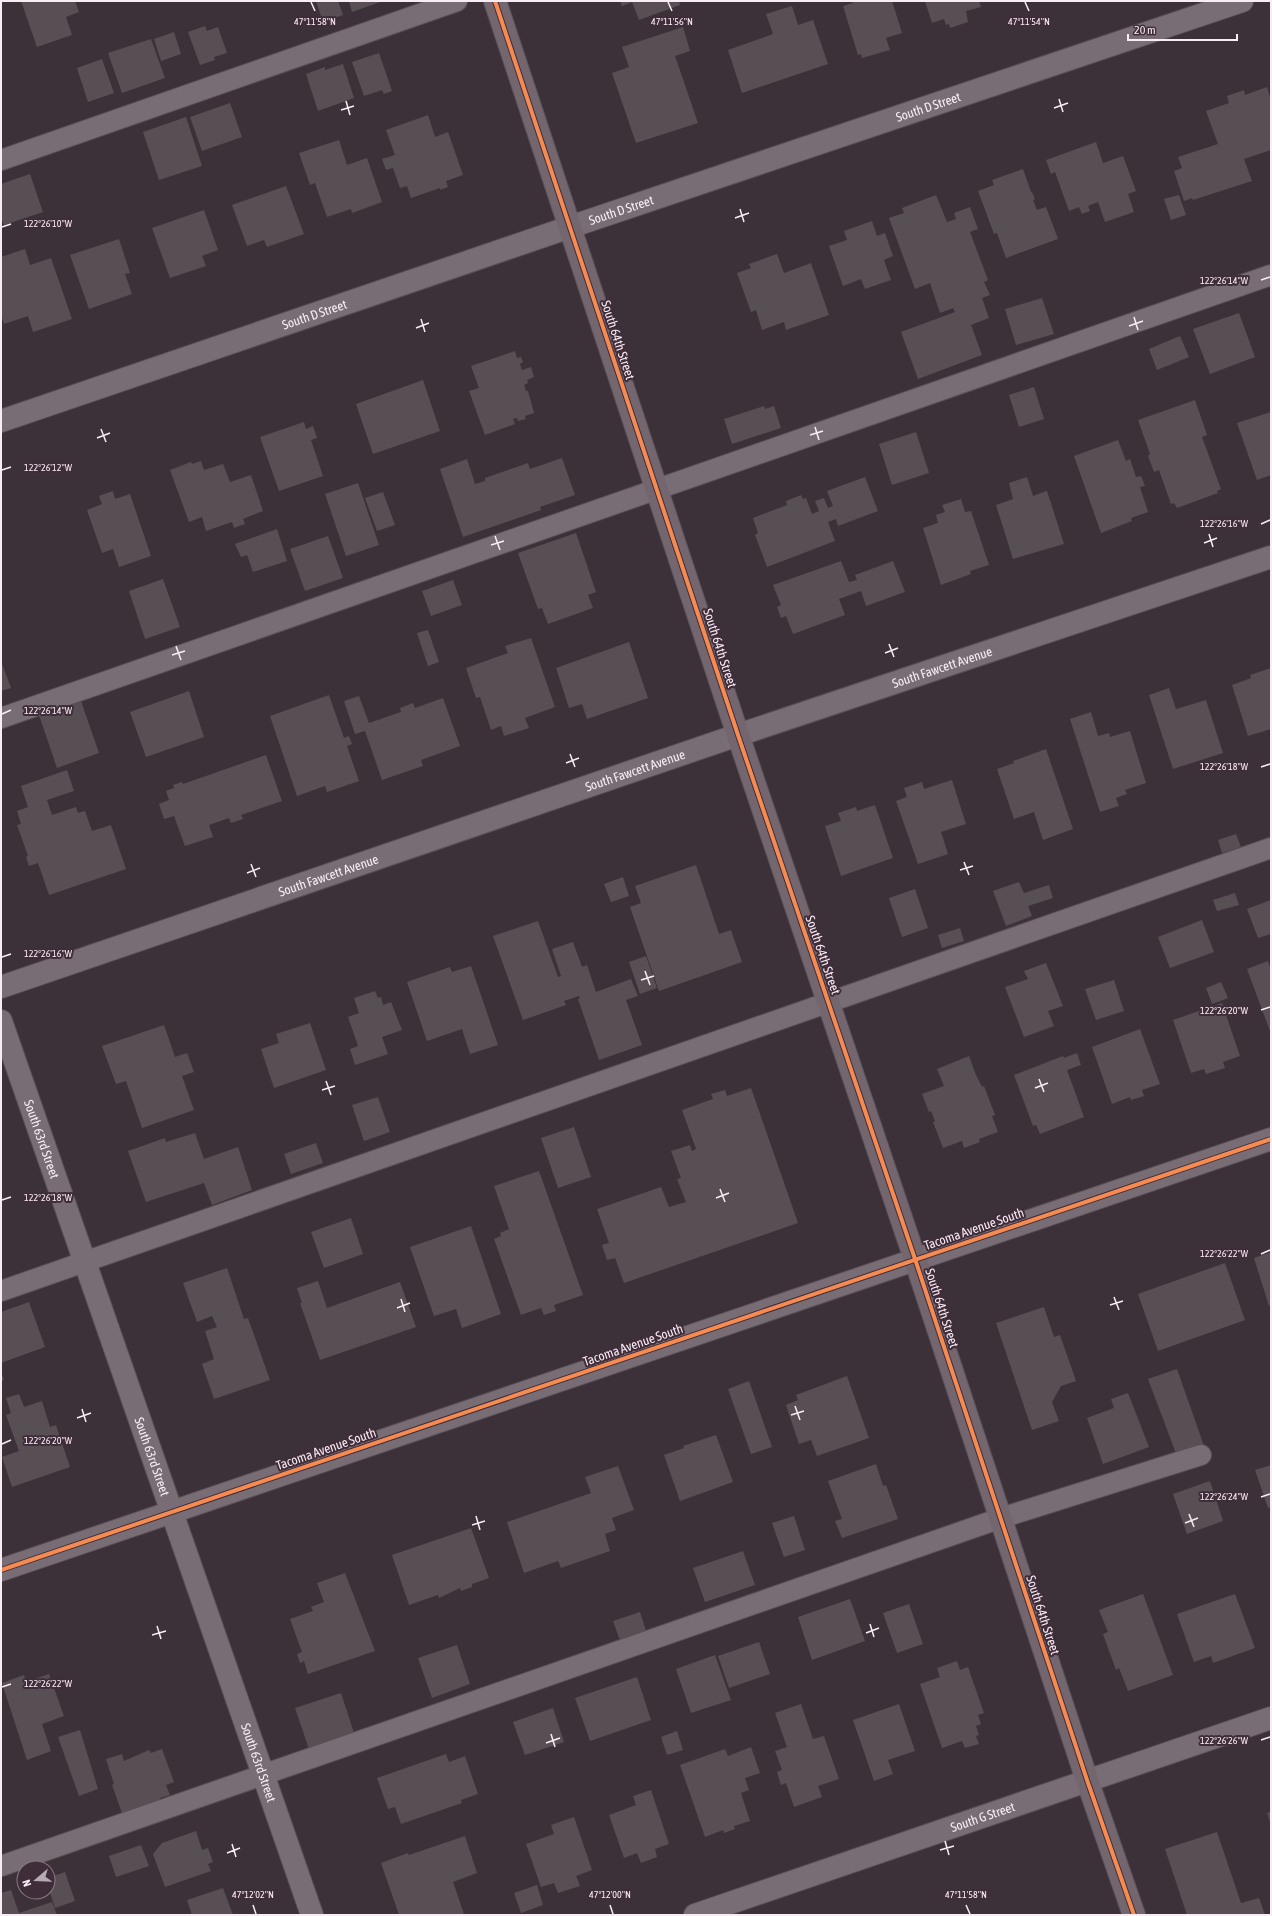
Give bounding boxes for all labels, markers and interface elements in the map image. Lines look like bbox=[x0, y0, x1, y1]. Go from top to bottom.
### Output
text: 47°11'58"N bbox=[294, 16, 336, 27]
text: 47°11'56"N bbox=[651, 16, 693, 27]
text: 47°11'54"N bbox=[1008, 16, 1050, 27]
scale bar bbox=[1128, 16, 1237, 42]
text: 20 m bbox=[1134, 23, 1156, 37]
street label: South D Street bbox=[894, 89, 963, 124]
street label: South D Street bbox=[587, 192, 656, 228]
text: 122°26'10"W bbox=[24, 218, 73, 229]
text: 122°26'14"W bbox=[1200, 275, 1249, 286]
street label: South D Street bbox=[280, 296, 349, 332]
street label: South 64th Street bbox=[598, 299, 638, 382]
text: 122°26'12"W bbox=[24, 462, 73, 473]
text: 122°26'16"W bbox=[1200, 518, 1249, 529]
street label: South 64th Street bbox=[700, 607, 740, 690]
street label: South Fawcett Avenue bbox=[890, 643, 994, 691]
text: 122°26'14"W bbox=[24, 705, 73, 716]
street label: South Fawcett Avenue bbox=[583, 746, 687, 794]
text: 122°26'18"W bbox=[1200, 761, 1249, 772]
street label: South Fawcett Avenue bbox=[277, 851, 380, 899]
street label: South 64th Street bbox=[803, 914, 844, 997]
text: 122°26'16"W bbox=[24, 948, 73, 959]
text: 122°26'20"W bbox=[1200, 1005, 1249, 1016]
street label: South 63rd Street bbox=[21, 1098, 63, 1181]
text: 122°26'18"W bbox=[24, 1192, 73, 1203]
street label: Tacoma Avenue South bbox=[922, 1205, 1026, 1253]
text: 122°26'22"W bbox=[1200, 1248, 1249, 1259]
street label: South 64th Street bbox=[922, 1267, 962, 1350]
street label: Tacoma Avenue South bbox=[581, 1321, 685, 1369]
street label: South 63rd Street bbox=[132, 1415, 173, 1498]
street label: Tacoma Avenue South bbox=[274, 1425, 378, 1473]
text: 122°26'20"W bbox=[24, 1435, 73, 1446]
text: 122°26'24"W bbox=[1200, 1491, 1249, 1502]
street label: South 64th Street bbox=[1023, 1574, 1063, 1657]
text: 122°26'22"W bbox=[24, 1678, 73, 1689]
street label: South 63rd Street bbox=[238, 1721, 280, 1804]
text: 122°26'26"W bbox=[1200, 1735, 1249, 1746]
street label: South G Street bbox=[949, 1799, 1017, 1835]
north arrow bbox=[16, 1860, 56, 1900]
text: N bbox=[20, 1878, 33, 1888]
text: 47°12'02"N bbox=[232, 1889, 274, 1900]
text: 47°12'00"N bbox=[589, 1889, 631, 1900]
text: 47°11'58"N bbox=[945, 1889, 987, 1900]

